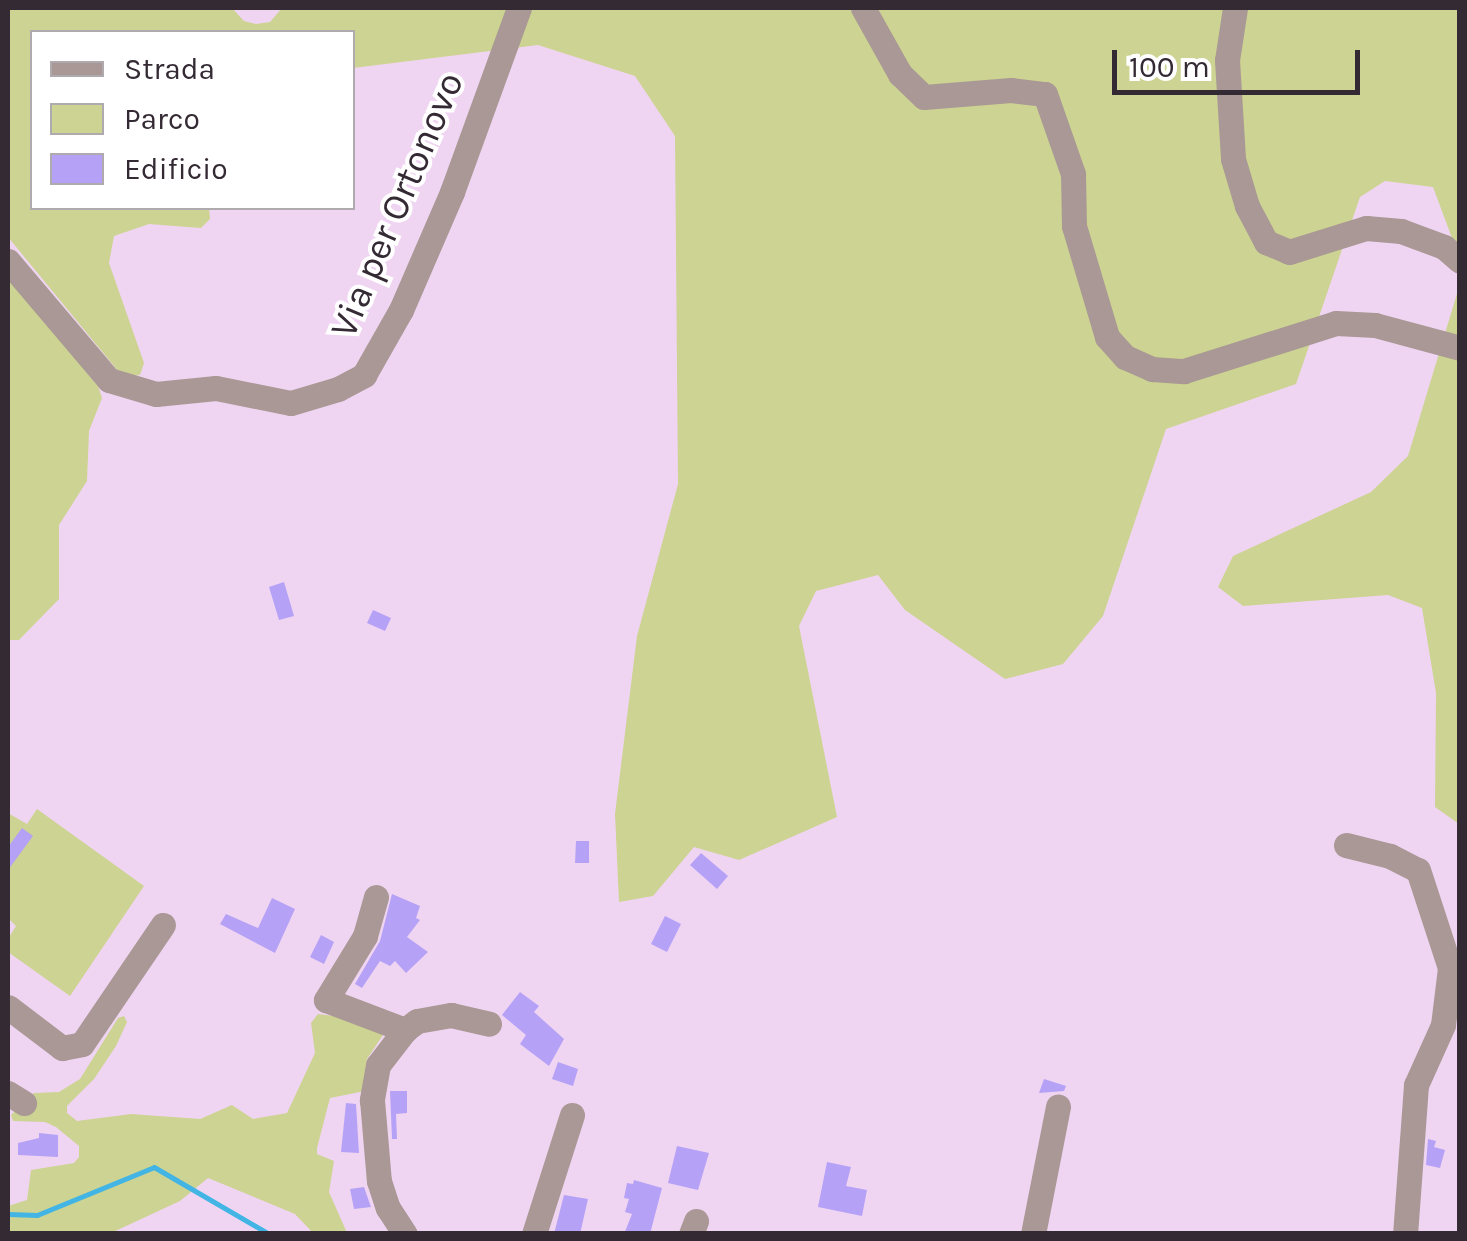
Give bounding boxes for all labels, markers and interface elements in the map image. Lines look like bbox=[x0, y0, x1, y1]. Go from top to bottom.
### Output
legend bbox=[30, 30, 355, 210]
scale bar bbox=[1117, 30, 1364, 92]
text: 100 m bbox=[1129, 49, 1210, 85]
text: Strada bbox=[124, 51, 215, 87]
street label: Via per Ortonovo bbox=[321, 65, 473, 345]
text: Parco bbox=[124, 101, 200, 137]
text: Edificio bbox=[124, 151, 228, 187]

